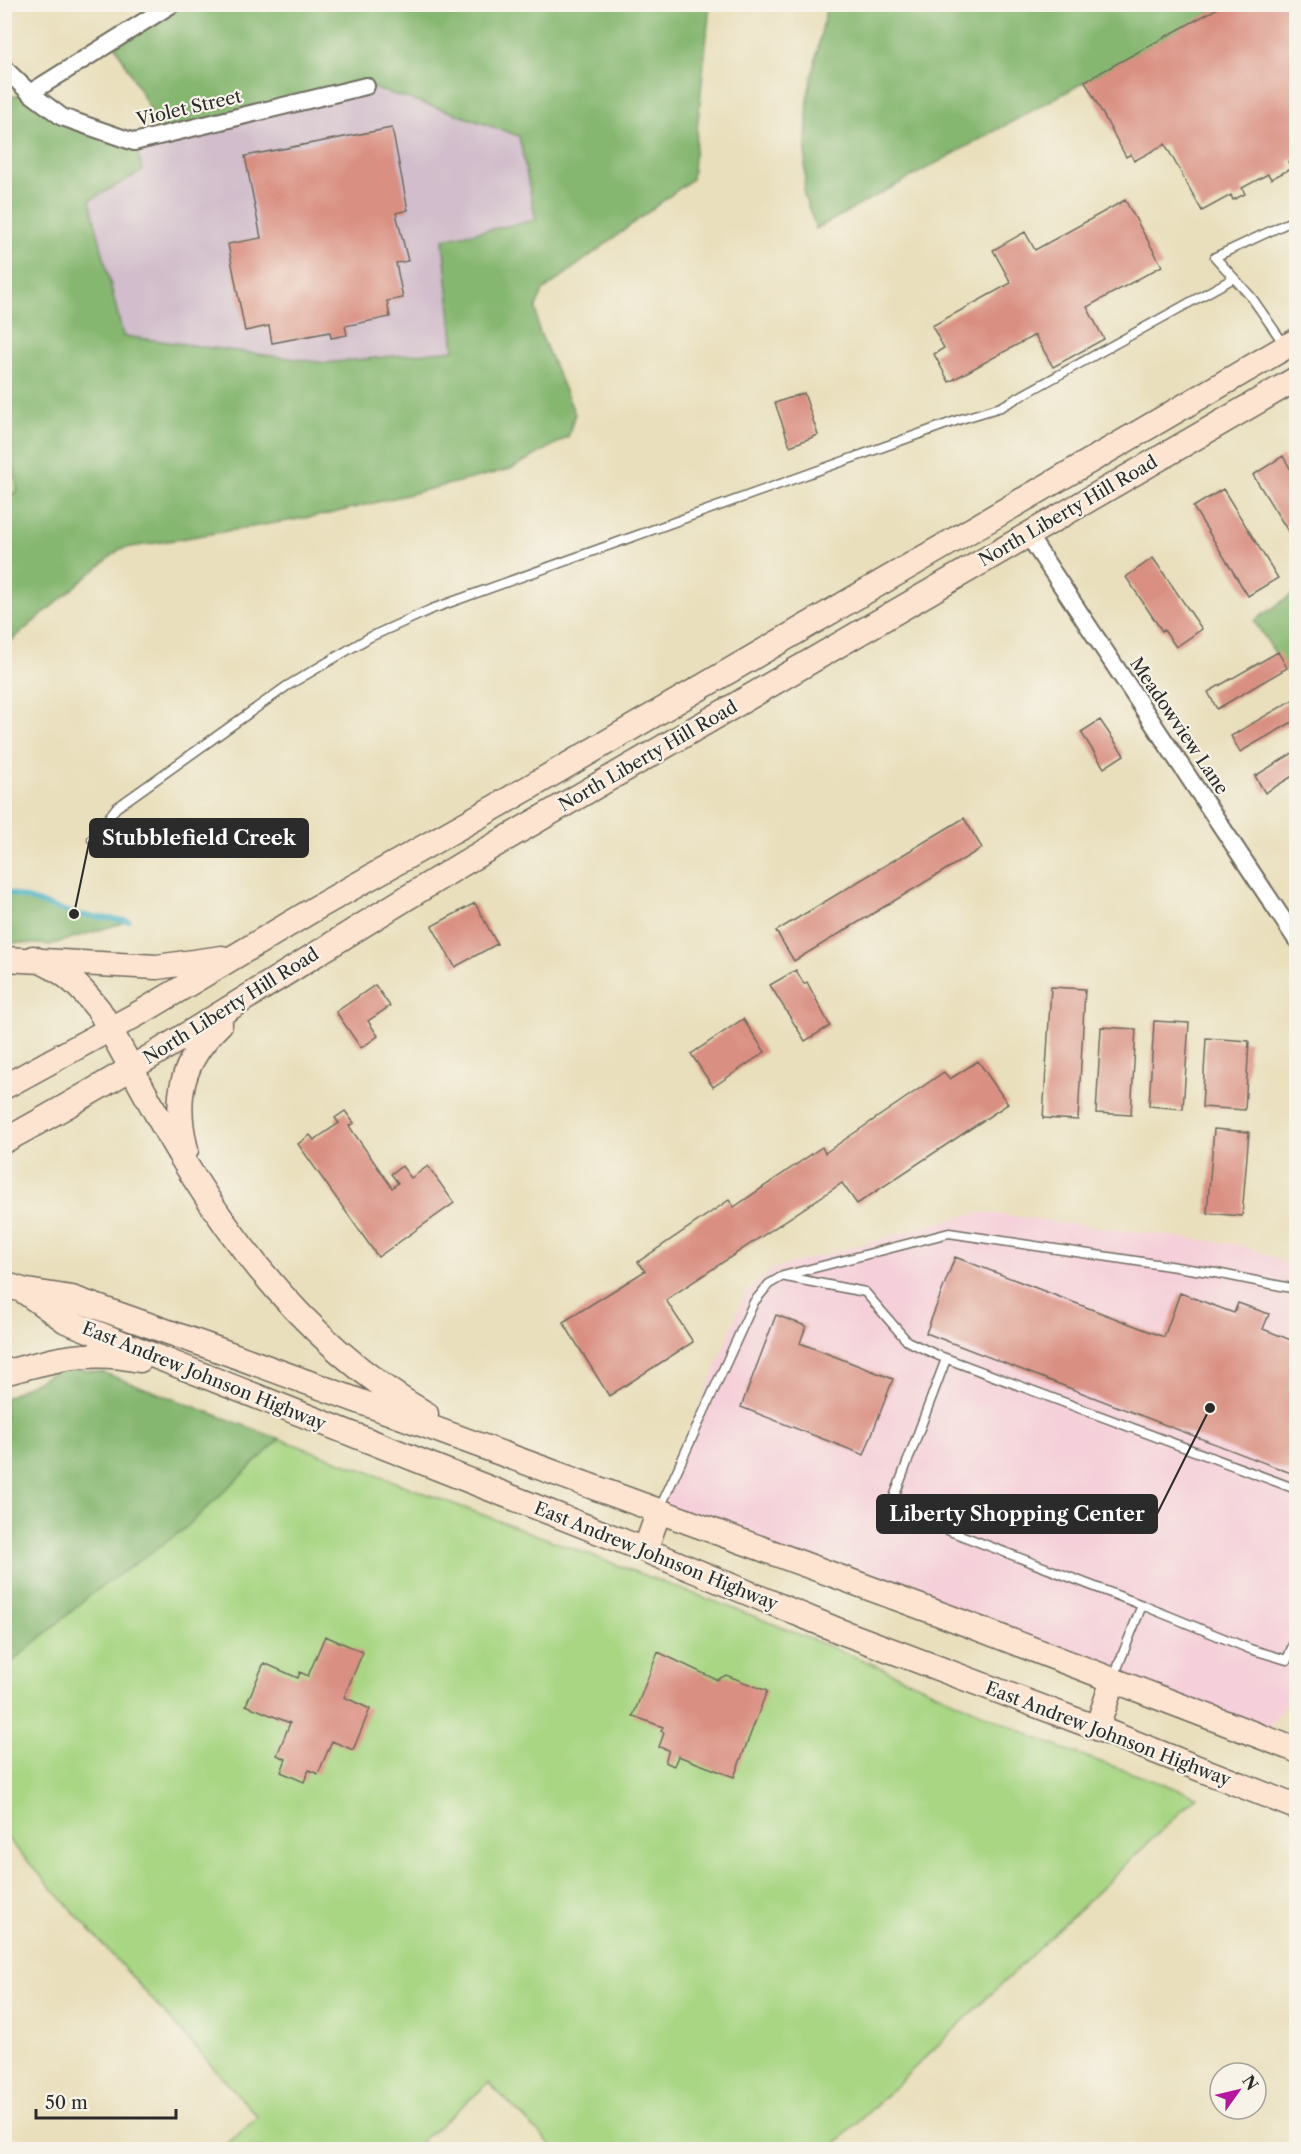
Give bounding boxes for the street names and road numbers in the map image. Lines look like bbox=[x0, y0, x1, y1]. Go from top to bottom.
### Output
street label: Violet Street bbox=[133, 85, 244, 131]
street label: North Liberty Hill Road bbox=[975, 451, 1161, 571]
street label: Meadowview Lane bbox=[1125, 653, 1233, 799]
street label: North Liberty Hill Road bbox=[555, 696, 741, 816]
street label: North Liberty Hill Road bbox=[139, 943, 323, 1069]
street label: East Andrew Johnson Highway bbox=[79, 1317, 330, 1435]
street label: East Andrew Johnson Highway bbox=[531, 1497, 782, 1615]
street label: East Andrew Johnson Highway bbox=[982, 1677, 1235, 1791]

